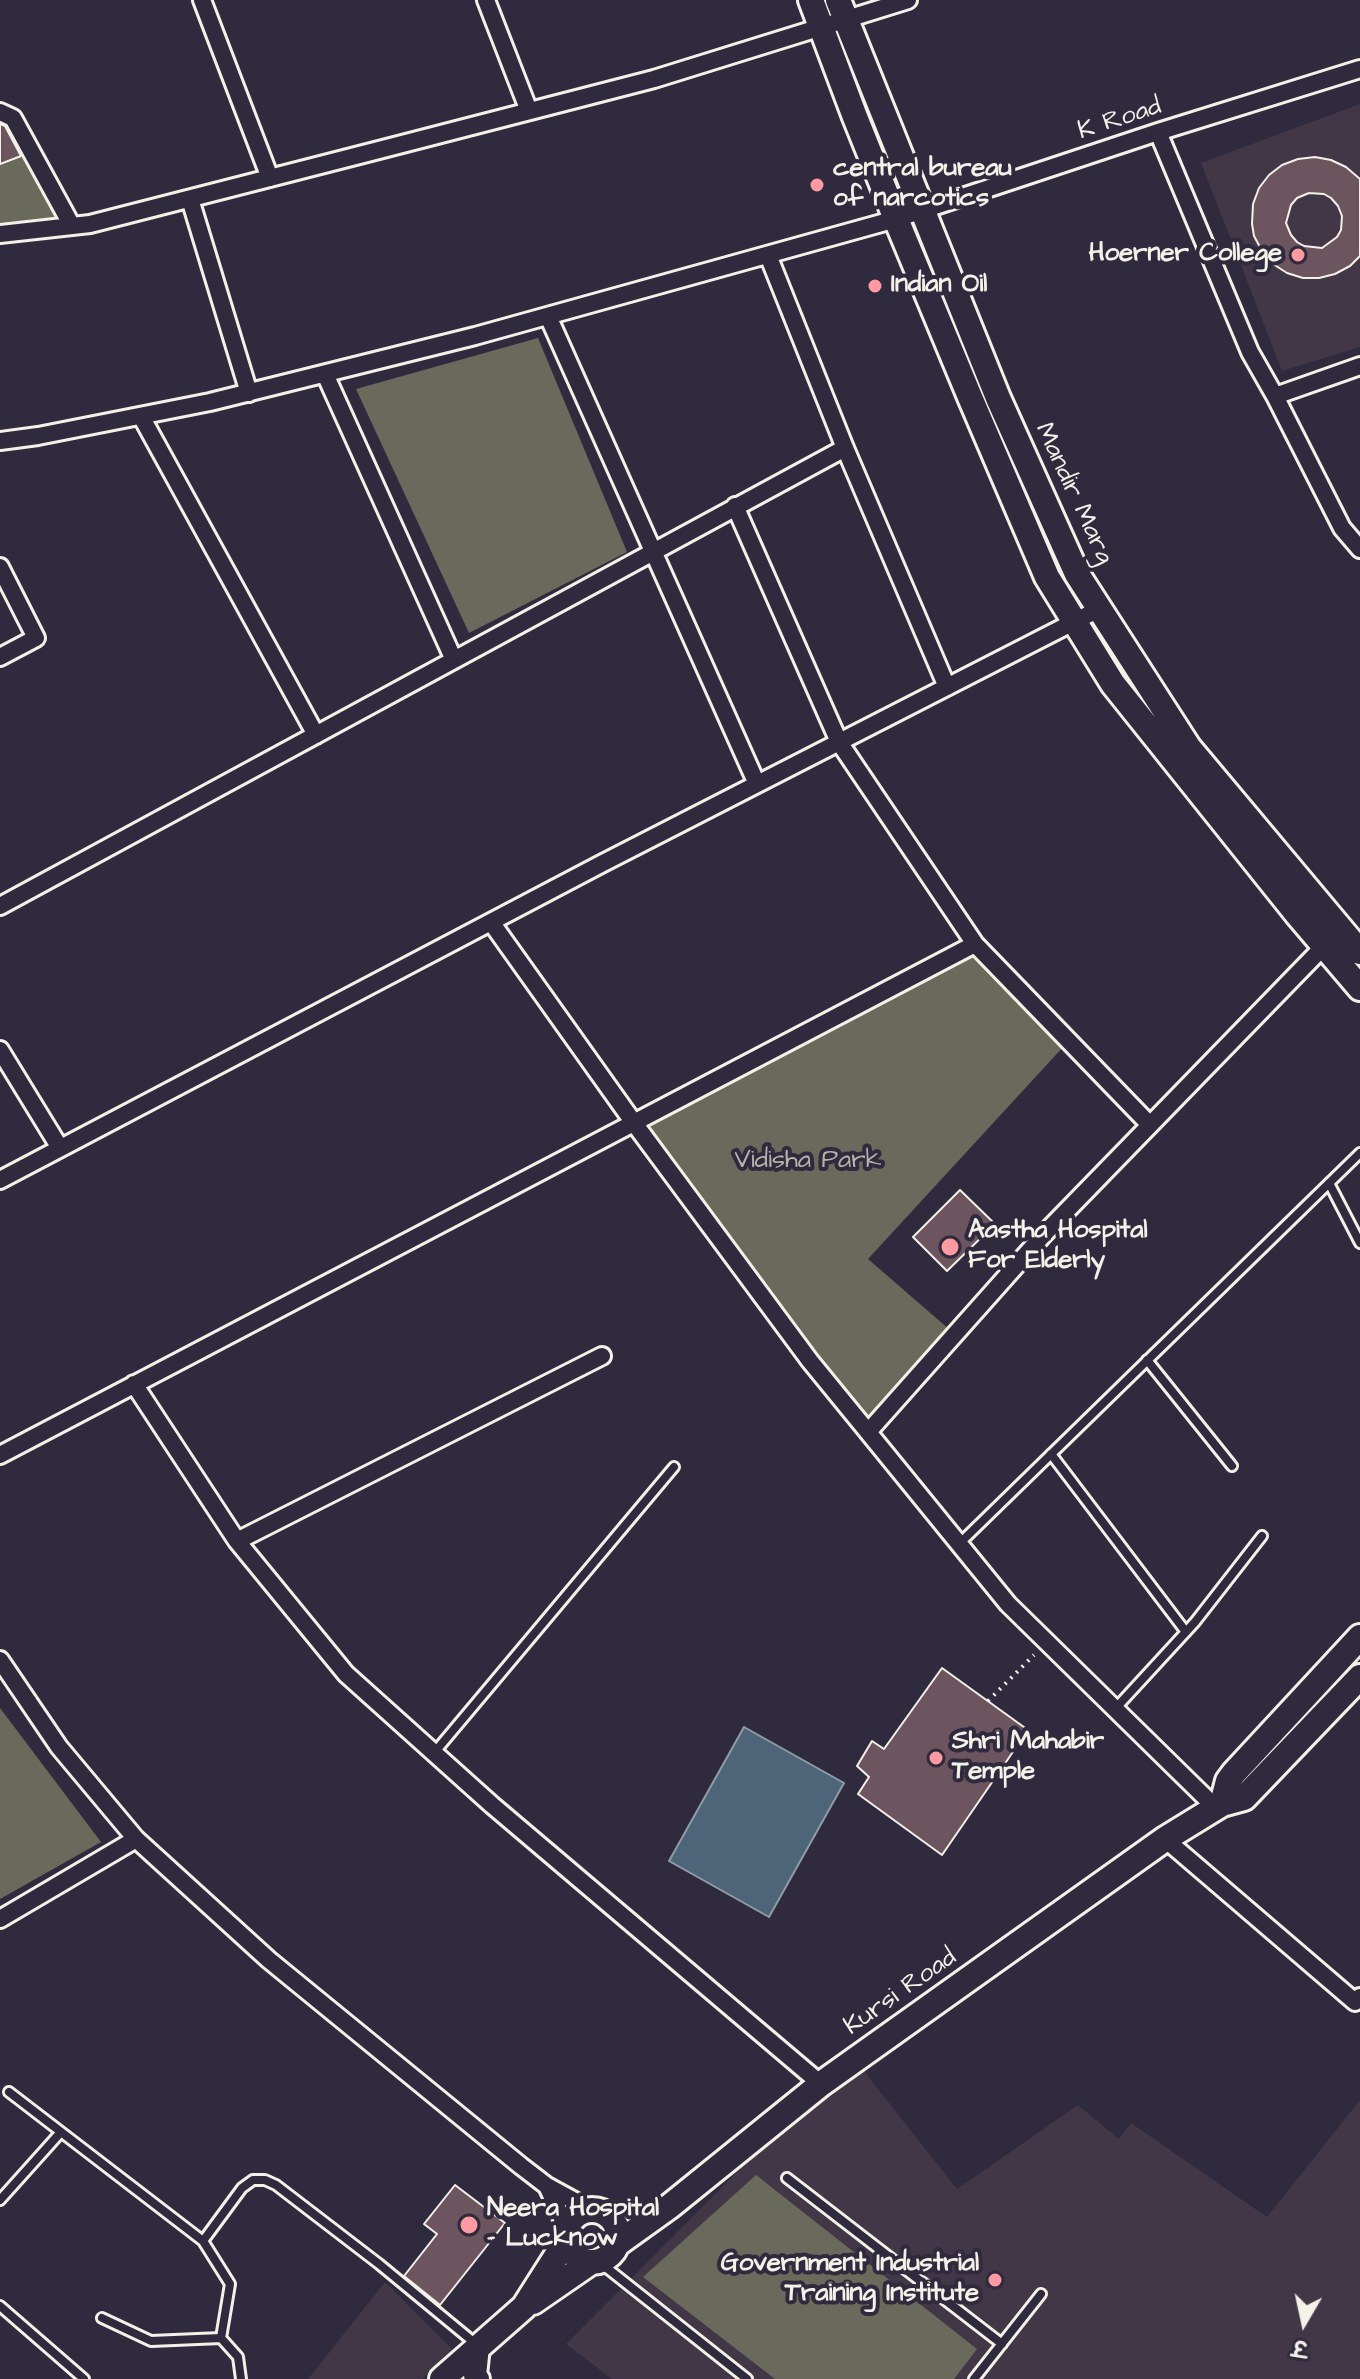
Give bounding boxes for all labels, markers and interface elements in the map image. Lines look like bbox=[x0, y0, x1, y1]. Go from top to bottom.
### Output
street label: K Road bbox=[1074, 92, 1166, 148]
place label: central bureau of narcotics bbox=[833, 154, 1012, 216]
marker: central bureau of narcotics bbox=[808, 176, 826, 194]
place label: Hoerner College bbox=[1089, 239, 1282, 271]
marker: Hoerner College bbox=[1289, 246, 1307, 264]
place label: Indian Oil bbox=[891, 270, 987, 302]
marker: Indian Oil bbox=[866, 277, 884, 295]
street label: Mandir Marg bbox=[1027, 418, 1119, 570]
park label: Vidisha Park bbox=[734, 1146, 882, 1178]
place label: Aastha Hospital For Elderly bbox=[968, 1216, 1148, 1278]
marker: Aastha Hospital For Elderly bbox=[939, 1236, 961, 1258]
place label: Shri Mahabir Temple bbox=[952, 1727, 1104, 1788]
marker: Shri Mahabir Temple bbox=[927, 1749, 945, 1767]
street label: Kursi Road bbox=[839, 1943, 963, 2043]
place label: Neera Hospital - Lucknow bbox=[487, 2194, 659, 2256]
marker: Neera Hospital - Lucknow bbox=[458, 2214, 480, 2236]
place label: Government Industrial Training Institute bbox=[721, 2249, 979, 2310]
marker: Government Industrial Training Institute bbox=[986, 2271, 1004, 2289]
north arrow bbox=[1264, 2283, 1344, 2363]
text: उ bbox=[1291, 2331, 1310, 2364]

